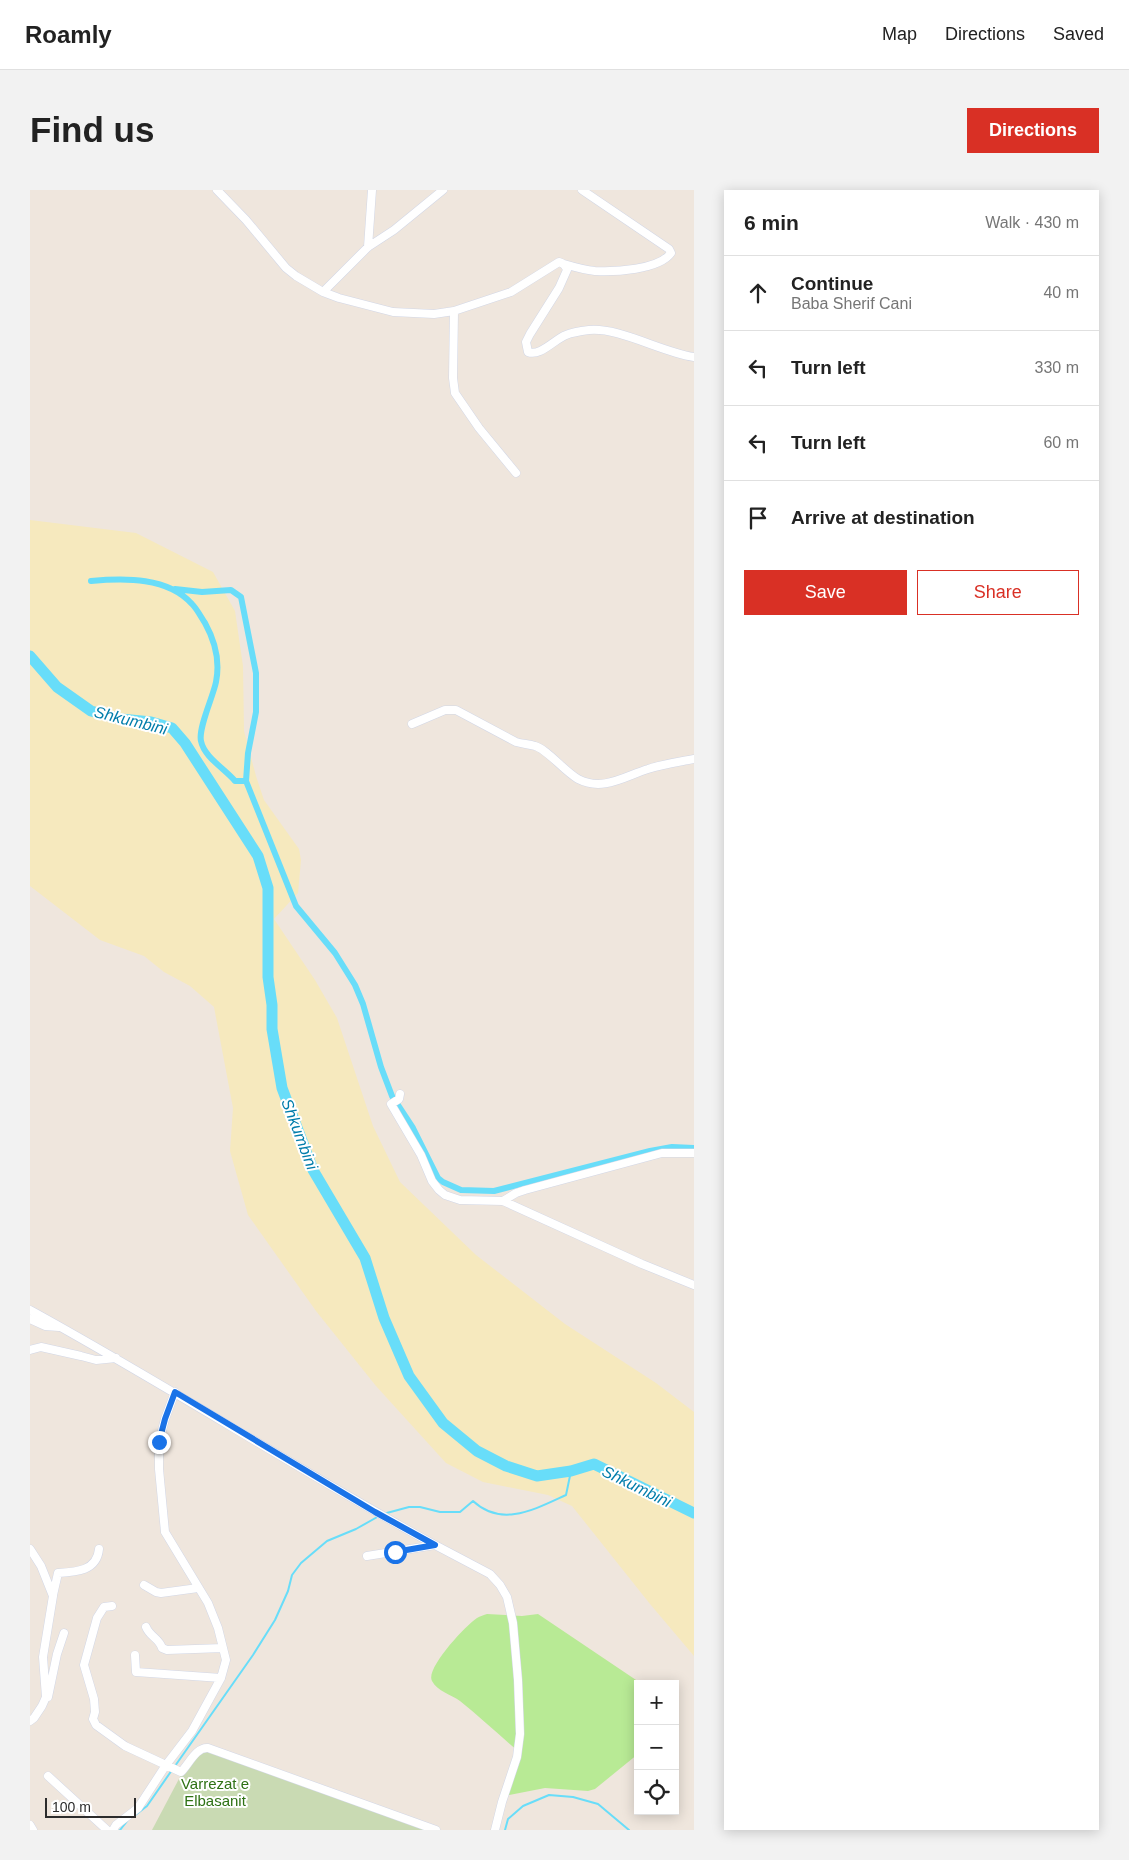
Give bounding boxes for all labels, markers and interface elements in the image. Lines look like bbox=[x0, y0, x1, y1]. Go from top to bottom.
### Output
text: Roamly bbox=[25, 21, 112, 48]
text: Map bbox=[882, 24, 917, 44]
text: Directions bbox=[945, 24, 1025, 44]
text: Saved bbox=[1053, 24, 1104, 44]
button: Directions bbox=[967, 108, 1099, 153]
text: Find us bbox=[30, 110, 154, 149]
text: 6 min bbox=[744, 211, 799, 234]
text: Walk · 430 m bbox=[985, 214, 1079, 231]
text: Continue bbox=[791, 273, 873, 294]
icon: ahead bbox=[744, 279, 772, 307]
text: 40 m bbox=[1043, 284, 1079, 301]
text: Baba Sherif Cani bbox=[791, 295, 912, 312]
icon: left bbox=[744, 354, 772, 382]
text: Turn left bbox=[791, 357, 866, 378]
text: 330 m bbox=[1035, 359, 1079, 376]
icon: left bbox=[744, 429, 772, 457]
text: Turn left bbox=[791, 432, 866, 453]
text: 60 m bbox=[1043, 434, 1079, 451]
icon: arrive bbox=[744, 504, 772, 532]
text: Arrive at destination bbox=[791, 507, 975, 528]
button: Save bbox=[744, 570, 907, 615]
button: Share bbox=[917, 570, 1079, 615]
water label: Shkumbini bbox=[93, 703, 170, 738]
water label: Shkumbini bbox=[278, 1096, 321, 1173]
route end bbox=[148, 1431, 171, 1454]
water label: Shkumbini bbox=[599, 1462, 674, 1511]
route start bbox=[384, 1541, 407, 1564]
map controls bbox=[634, 1680, 679, 1815]
button: + bbox=[634, 1680, 679, 1725]
button: − bbox=[634, 1725, 679, 1770]
button: locate bbox=[634, 1770, 679, 1815]
park label: Varrezat e Elbasanit bbox=[181, 1775, 249, 1809]
scale bar bbox=[45, 1795, 136, 1818]
text: 100 m bbox=[52, 1799, 91, 1815]

